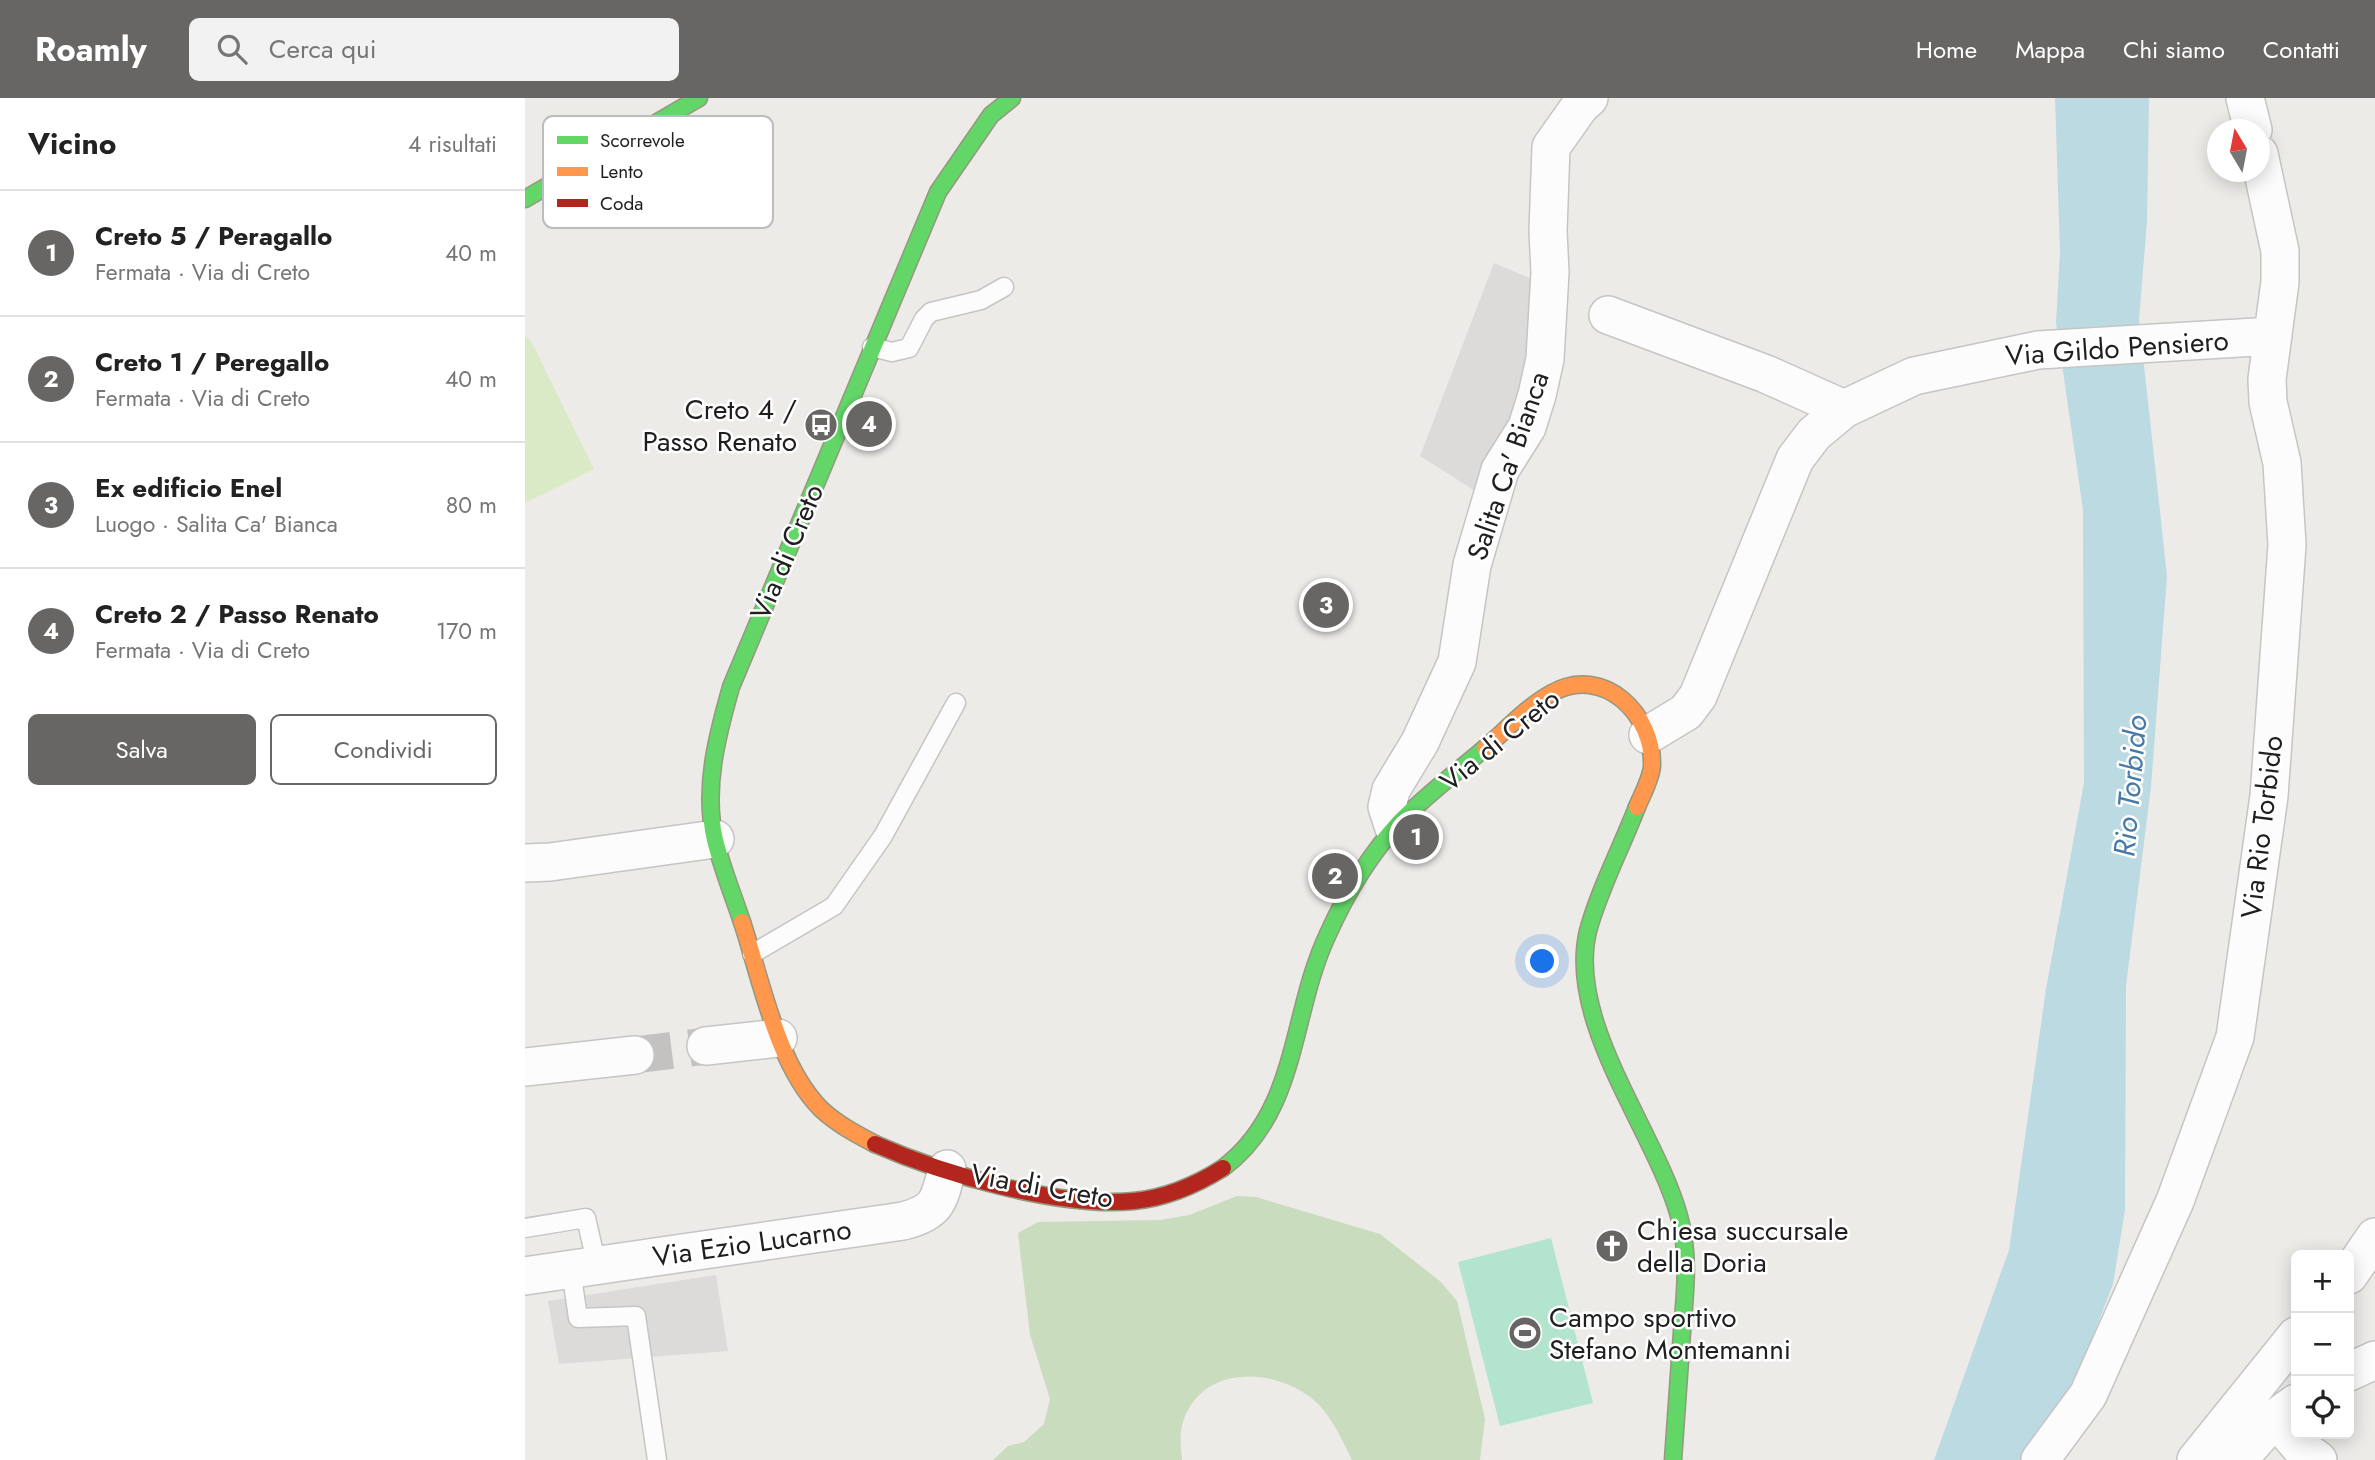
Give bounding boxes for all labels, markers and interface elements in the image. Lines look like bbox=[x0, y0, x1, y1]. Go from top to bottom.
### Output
search box bbox=[189, 18, 679, 81]
text: Roamly bbox=[35, 26, 147, 73]
icon: search bbox=[213, 30, 251, 68]
text: Cerca qui bbox=[269, 30, 376, 68]
text: Home bbox=[1916, 32, 1977, 67]
text: Mappa bbox=[2015, 32, 2085, 67]
text: Chi siamo bbox=[2123, 32, 2225, 67]
text: Contatti bbox=[2263, 32, 2340, 67]
legend bbox=[543, 116, 773, 228]
north arrow bbox=[2207, 119, 2270, 182]
text: Vicino bbox=[28, 122, 116, 165]
text: 4 risultati bbox=[408, 127, 497, 161]
text: Scorrevole bbox=[600, 127, 685, 154]
text: Lento bbox=[600, 158, 643, 185]
text: Coda bbox=[600, 190, 643, 217]
text: Creto 5 / Peragallo bbox=[95, 217, 332, 255]
text: 1 bbox=[45, 236, 57, 270]
text: 40 m bbox=[445, 236, 497, 270]
text: Fermata · Via di Creto bbox=[95, 255, 310, 289]
street label: Via Gildo Pensiero bbox=[2004, 320, 2230, 376]
text: Creto 1 / Peregallo bbox=[95, 343, 329, 381]
text: 2 bbox=[43, 362, 59, 396]
text: 40 m bbox=[445, 362, 497, 396]
street label: Salita Ca' Bianca bbox=[1457, 366, 1559, 566]
text: Fermata · Via di Creto bbox=[95, 381, 310, 415]
place label: Creto 4 / Passo Renato bbox=[642, 389, 797, 462]
pin: 4 bbox=[846, 398, 892, 450]
bus stop icon: Creto 4 / Passo Renato bbox=[802, 406, 840, 444]
text: Ex edificio Enel bbox=[95, 469, 282, 507]
street label: Via di Creto bbox=[740, 478, 834, 626]
text: 3 bbox=[44, 488, 58, 522]
text: 80 m bbox=[446, 488, 497, 522]
text: Luogo · Salita Ca' Bianca bbox=[95, 507, 338, 541]
pin: 3 bbox=[1303, 579, 1349, 631]
text: Creto 2 / Passo Renato bbox=[95, 595, 379, 633]
text: 4 bbox=[43, 614, 59, 648]
text: 170 m bbox=[436, 614, 497, 648]
text: Fermata · Via di Creto bbox=[95, 633, 310, 667]
street label: Via di Creto bbox=[1431, 679, 1569, 801]
water label: Rio Torbido bbox=[2102, 713, 2158, 859]
button: Salva bbox=[28, 714, 256, 785]
button: Condividi bbox=[270, 714, 497, 785]
street label: Via Rio Torbido bbox=[2230, 733, 2294, 921]
pin: 1 bbox=[1393, 811, 1439, 863]
pin: 2 bbox=[1312, 850, 1358, 902]
your location bbox=[1525, 944, 1559, 978]
street label: Via di Creto bbox=[968, 1153, 1116, 1219]
street label: Via Ezio Lucarno bbox=[650, 1209, 854, 1277]
place label: Chiesa succursale della Doria bbox=[1637, 1210, 1848, 1283]
church icon: Chiesa succursale della Doria bbox=[1593, 1227, 1631, 1265]
map controls bbox=[2291, 1250, 2354, 1439]
button: + bbox=[2291, 1250, 2354, 1313]
place label: Campo sportivo Stefano Montemanni bbox=[1549, 1297, 1791, 1370]
button: − bbox=[2291, 1313, 2354, 1376]
sports icon: Campo sportivo Stefano Montemanni bbox=[1506, 1314, 1544, 1352]
button: locate bbox=[2291, 1376, 2354, 1439]

